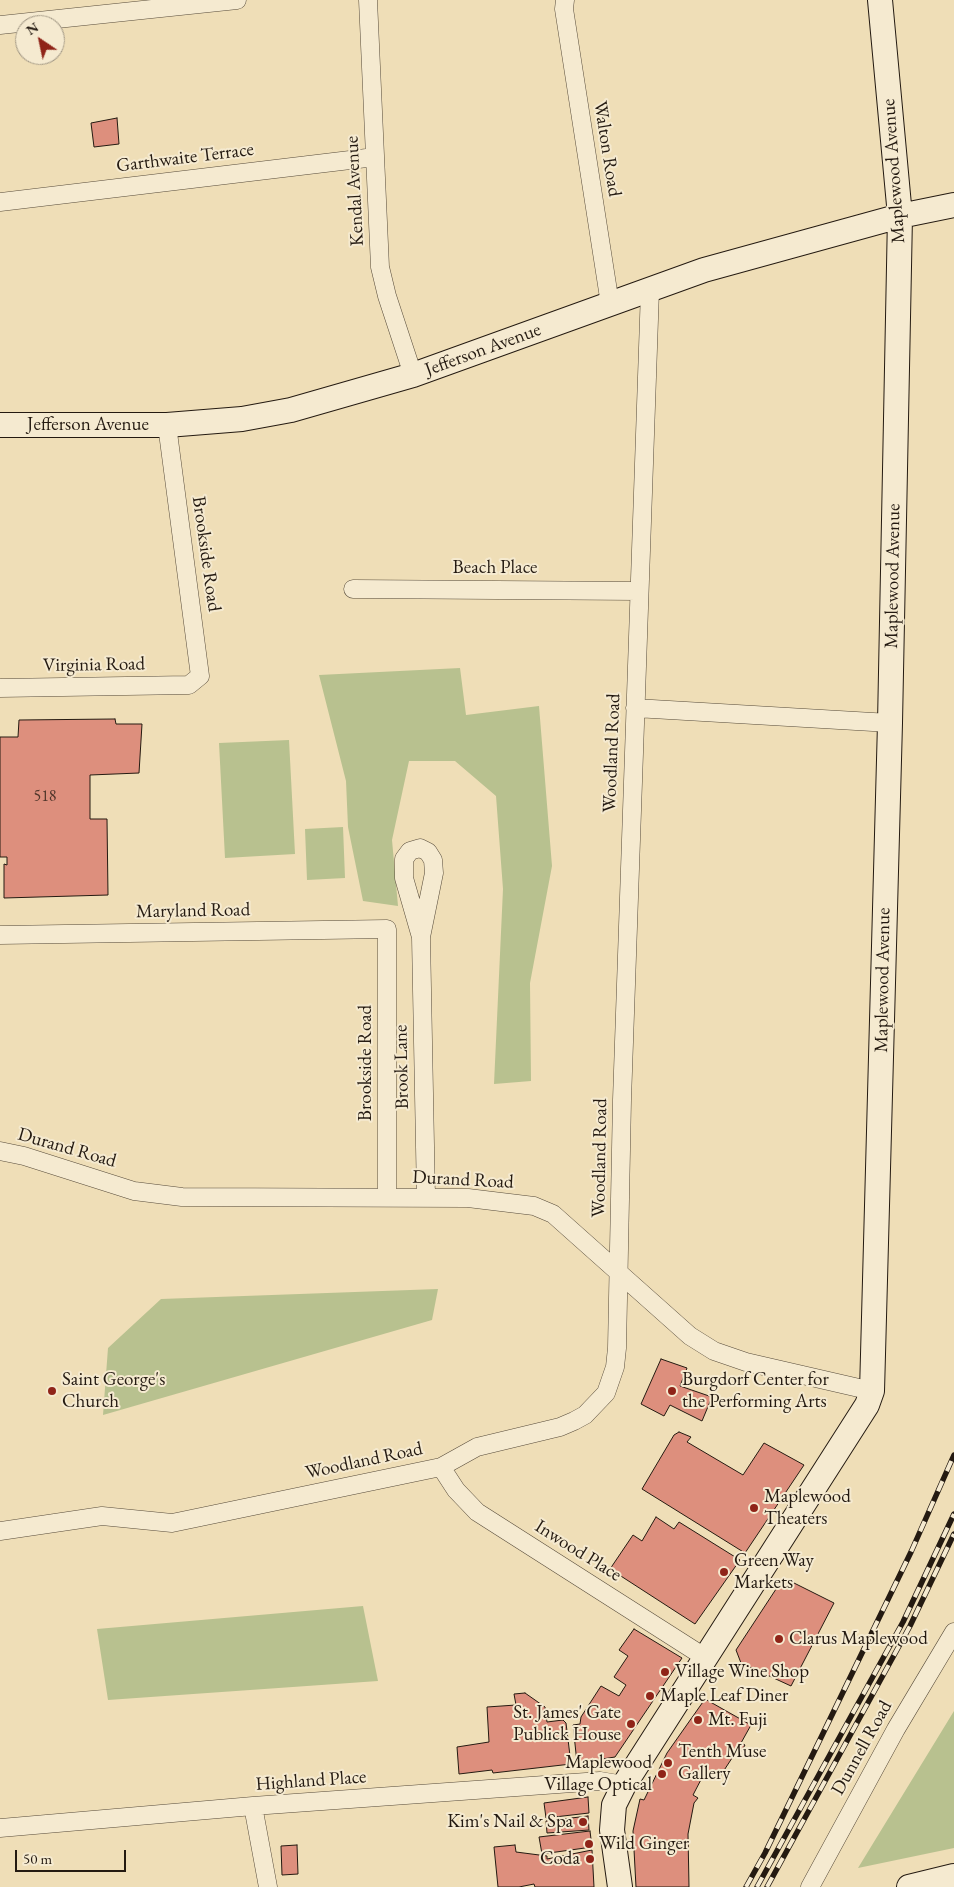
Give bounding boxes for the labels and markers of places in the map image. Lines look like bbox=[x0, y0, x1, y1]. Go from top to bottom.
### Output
place label: Saint George's Church bbox=[62, 1369, 165, 1413]
place label: Burgdorf Center for the Performing Arts bbox=[682, 1369, 829, 1413]
marker: Saint George's Church bbox=[46, 1385, 58, 1397]
marker: Burgdorf Center for the Performing Arts bbox=[666, 1385, 678, 1397]
place label: Maplewood Theaters bbox=[764, 1486, 851, 1530]
marker: Maplewood Theaters bbox=[748, 1502, 760, 1514]
place label: Green Way Markets bbox=[734, 1550, 814, 1594]
marker: Green Way Markets bbox=[718, 1566, 730, 1578]
place label: Clarus Maplewood bbox=[789, 1628, 928, 1650]
marker: Clarus Maplewood bbox=[773, 1633, 785, 1645]
place label: Village Wine Shop bbox=[675, 1661, 809, 1683]
marker: Village Wine Shop bbox=[659, 1666, 671, 1678]
place label: Maple Leaf Diner bbox=[660, 1685, 788, 1707]
marker: Maple Leaf Diner bbox=[644, 1690, 656, 1702]
place label: St. James' Gate Publick House bbox=[513, 1702, 621, 1746]
place label: Mt. Fuji bbox=[708, 1709, 767, 1731]
marker: Mt. Fuji bbox=[692, 1714, 704, 1726]
marker: St. James' Gate Publick House bbox=[625, 1718, 637, 1730]
place label: Tenth Muse Gallery bbox=[678, 1741, 766, 1785]
place label: Maplewood Village Optical bbox=[544, 1752, 652, 1796]
marker: Tenth Muse Gallery bbox=[662, 1757, 674, 1769]
marker: Maplewood Village Optical bbox=[656, 1768, 668, 1780]
place label: Kim's Nail & Spa bbox=[447, 1811, 573, 1833]
marker: Kim's Nail & Spa bbox=[577, 1816, 589, 1828]
place label: Wild Ginger bbox=[599, 1833, 689, 1855]
marker: Wild Ginger bbox=[583, 1838, 595, 1850]
place label: Coda bbox=[540, 1848, 580, 1870]
marker: Coda bbox=[584, 1853, 596, 1865]

